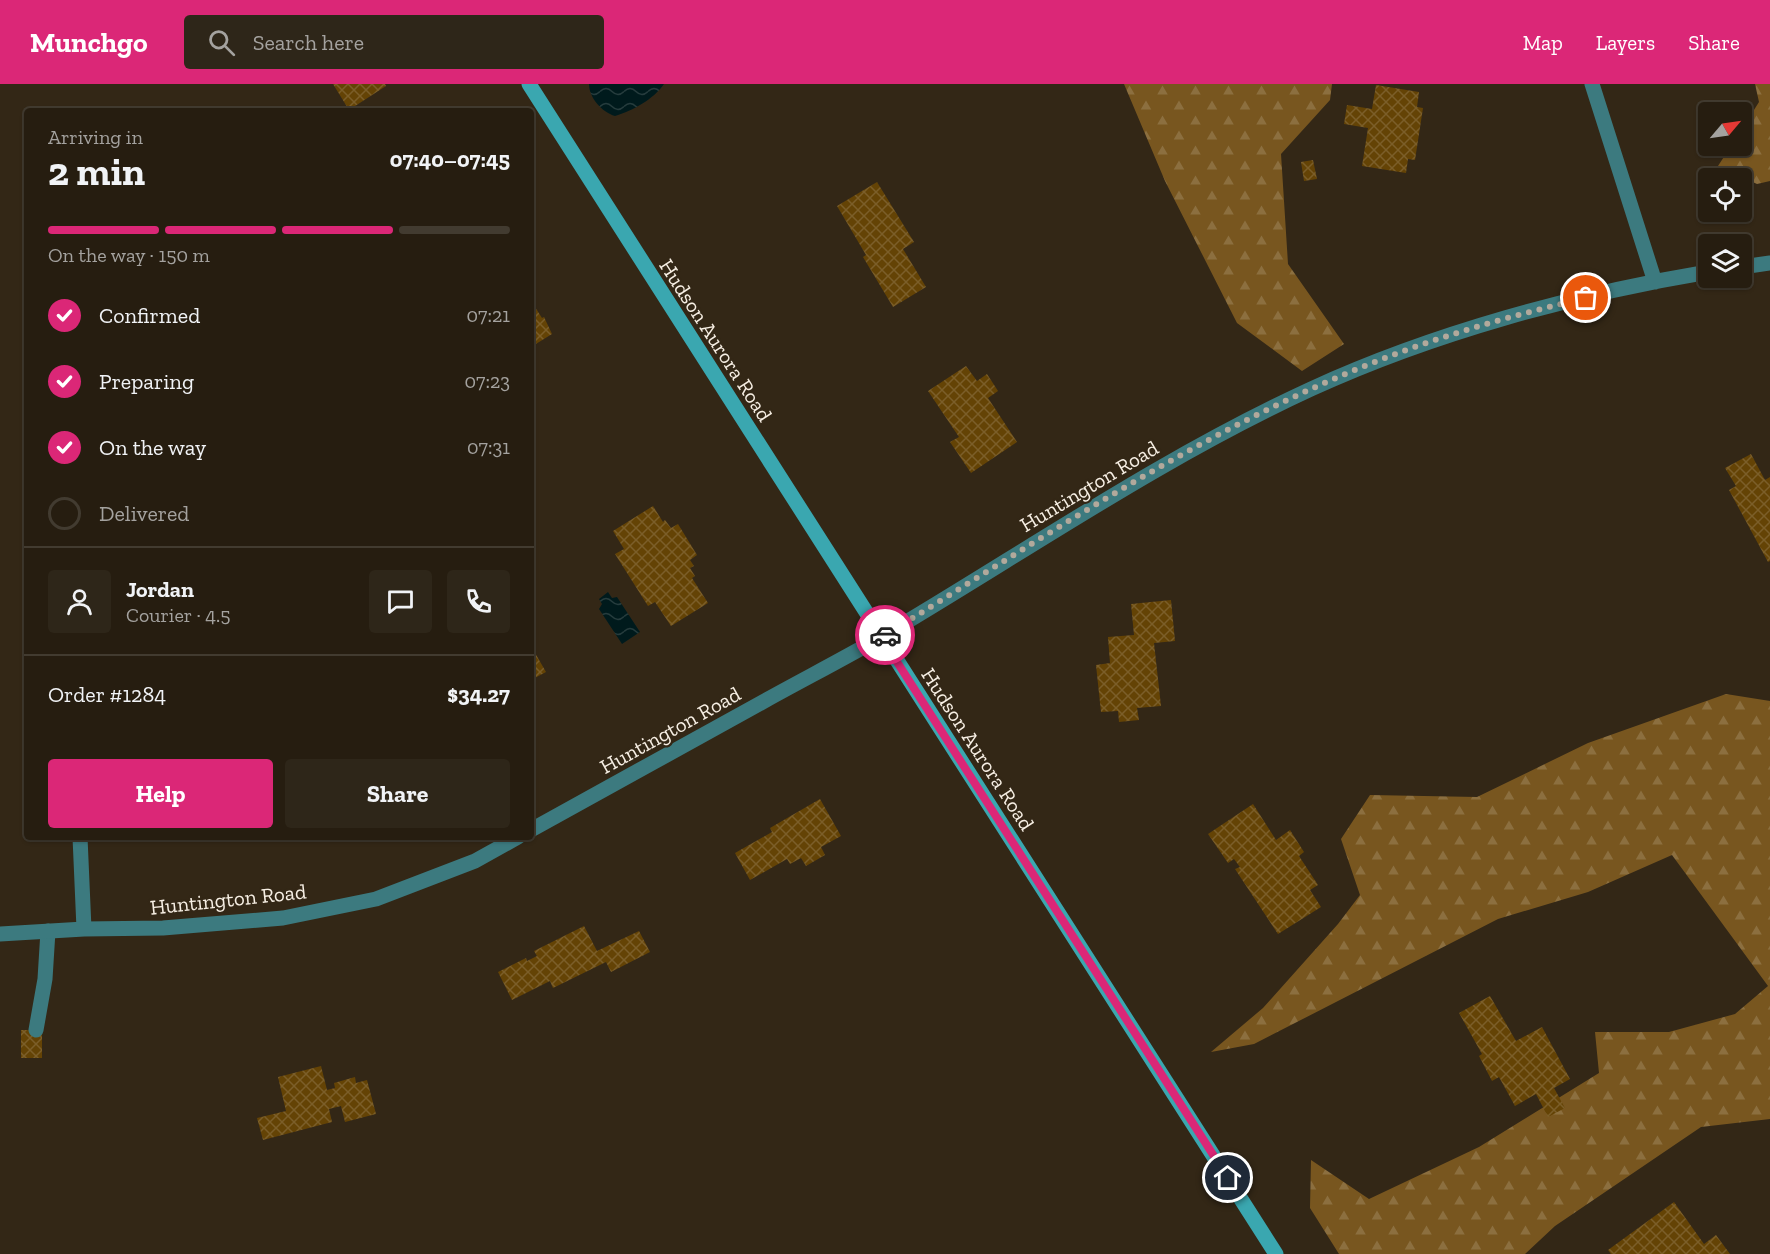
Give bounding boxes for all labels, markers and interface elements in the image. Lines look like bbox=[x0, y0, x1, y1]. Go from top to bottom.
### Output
search box bbox=[184, 15, 604, 69]
text: Munchgo bbox=[30, 26, 148, 59]
icon: search bbox=[205, 26, 238, 59]
text: Search here bbox=[253, 29, 364, 56]
text: Map bbox=[1523, 30, 1563, 55]
text: Layers bbox=[1596, 30, 1655, 55]
text: Share bbox=[1688, 30, 1740, 55]
north arrow bbox=[1698, 102, 1752, 156]
map controls bbox=[1698, 102, 1752, 288]
text: Arriving in bbox=[48, 125, 143, 149]
text: 07:40–07:45 bbox=[390, 146, 510, 173]
text: 2 min bbox=[48, 148, 145, 195]
button: locate bbox=[1698, 168, 1752, 222]
button: layers bbox=[1698, 234, 1752, 288]
text: On the way · 150 m bbox=[48, 243, 210, 267]
street label: Hudson Aurora Road bbox=[654, 254, 778, 426]
pin bbox=[1560, 272, 1611, 323]
icon: bag bbox=[1569, 281, 1602, 314]
icon: check bbox=[48, 299, 81, 332]
text: Confirmed bbox=[99, 302, 200, 329]
text: 07:21 bbox=[467, 303, 510, 327]
icon: check bbox=[48, 365, 81, 398]
text: Preparing bbox=[99, 368, 194, 395]
text: 07:23 bbox=[465, 369, 510, 393]
icon: check bbox=[48, 431, 81, 464]
text: On the way bbox=[99, 434, 206, 461]
text: 07:31 bbox=[467, 435, 510, 459]
street label: Huntington Road bbox=[1015, 435, 1163, 537]
text: Delivered bbox=[99, 500, 189, 527]
button: person bbox=[48, 570, 111, 633]
button: chat bbox=[369, 570, 432, 633]
button: phone bbox=[447, 570, 510, 633]
text: Jordan bbox=[126, 576, 194, 603]
text: Courier · 4.5 bbox=[126, 603, 231, 627]
courier bbox=[855, 605, 915, 665]
icon: car bbox=[869, 619, 902, 652]
street label: Hudson Aurora Road bbox=[916, 663, 1040, 835]
text: Order #1284 bbox=[48, 681, 166, 708]
text: $34.27 bbox=[447, 681, 510, 708]
street label: Huntington Road bbox=[595, 681, 745, 779]
button: Help bbox=[48, 759, 273, 828]
button: Share bbox=[285, 759, 510, 828]
street label: Huntington Road bbox=[149, 878, 308, 920]
pin bbox=[1202, 1152, 1253, 1203]
icon: home bbox=[1211, 1161, 1244, 1194]

